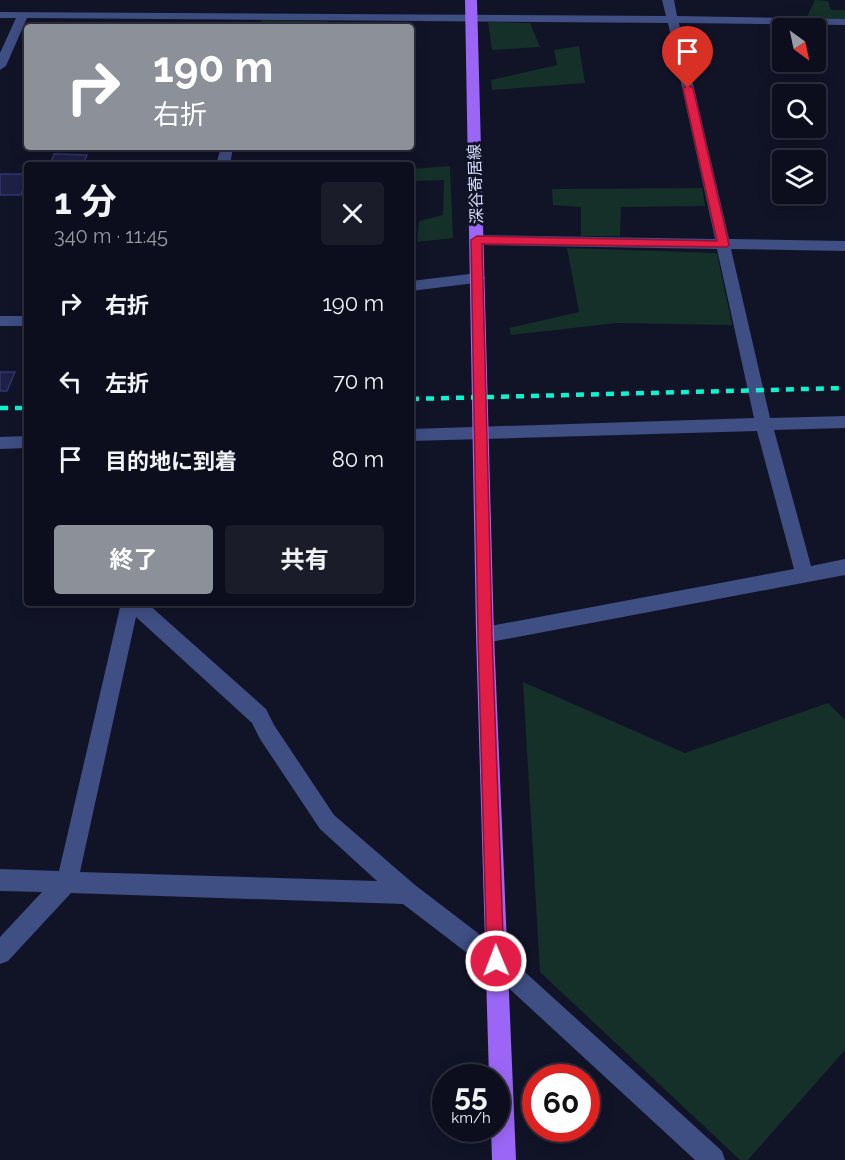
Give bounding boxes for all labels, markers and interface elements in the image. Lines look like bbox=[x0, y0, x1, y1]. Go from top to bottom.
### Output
north arrow bbox=[772, 18, 826, 72]
map controls bbox=[772, 18, 826, 204]
pin bbox=[662, 26, 713, 88]
icon: arrive bbox=[671, 35, 704, 68]
text: 190 m bbox=[153, 43, 273, 92]
icon: right bbox=[54, 48, 132, 126]
button: search bbox=[772, 84, 826, 138]
text: 右折 bbox=[153, 99, 207, 130]
street label: 深谷寄居線 bbox=[465, 144, 486, 224]
button: layers bbox=[772, 150, 826, 204]
text: 1 分 bbox=[54, 180, 116, 222]
button: close bbox=[321, 182, 384, 245]
text: 340 m · 11:45 bbox=[54, 224, 168, 248]
icon: right bbox=[54, 287, 87, 320]
text: 190 m bbox=[322, 290, 384, 316]
text: 右折 bbox=[105, 292, 149, 318]
icon: left bbox=[54, 365, 87, 398]
text: 70 m bbox=[333, 368, 384, 394]
text: 左折 bbox=[105, 370, 149, 396]
icon: arrive bbox=[54, 443, 87, 476]
text: 80 m bbox=[332, 446, 384, 472]
text: 目的地に到着 bbox=[105, 448, 237, 474]
button: 終了 bbox=[54, 525, 213, 594]
button: 共有 bbox=[225, 525, 384, 594]
position arrow bbox=[464, 929, 528, 993]
speed limit sign: 60 bbox=[522, 1064, 600, 1142]
text: 55 bbox=[454, 1078, 488, 1113]
text: km/h bbox=[451, 1109, 491, 1127]

